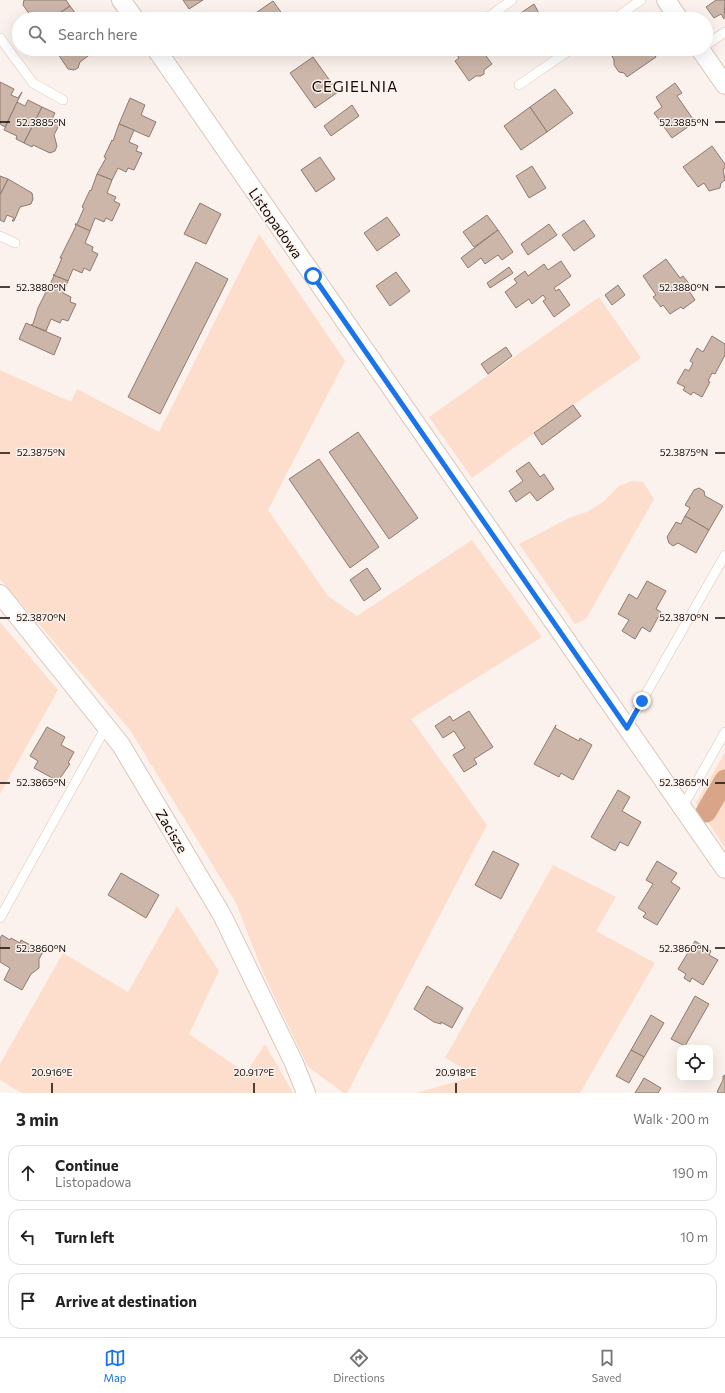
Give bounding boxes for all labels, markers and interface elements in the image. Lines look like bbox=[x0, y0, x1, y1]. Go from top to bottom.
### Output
search box bbox=[12, 12, 713, 56]
icon: search bbox=[26, 23, 48, 45]
text: Search here bbox=[58, 25, 137, 43]
district label: CEGIELNIA bbox=[312, 77, 398, 95]
text: 52.3885°N bbox=[16, 116, 66, 128]
text: 52.3885°N bbox=[659, 116, 709, 128]
street label: Listopadowa bbox=[245, 184, 307, 262]
route start bbox=[304, 267, 322, 285]
text: 52.3880°N bbox=[16, 281, 66, 293]
text: 52.3880°N bbox=[659, 281, 709, 293]
text: 52.3875°N bbox=[17, 446, 65, 458]
text: 52.3875°N bbox=[660, 446, 708, 458]
text: 52.3870°N bbox=[16, 611, 66, 623]
text: 52.3870°N bbox=[659, 611, 709, 623]
route end bbox=[633, 692, 651, 710]
text: 52.3865°N bbox=[16, 776, 66, 788]
text: 52.3865°N bbox=[659, 776, 709, 788]
street label: Zacisze bbox=[152, 806, 192, 856]
text: 52.3860°N bbox=[16, 942, 66, 954]
text: 52.3860°N bbox=[659, 942, 709, 954]
map controls bbox=[677, 1045, 713, 1081]
button: locate bbox=[677, 1045, 713, 1081]
text: 20.916°E bbox=[31, 1066, 73, 1078]
text: 20.917°E bbox=[234, 1066, 274, 1078]
text: 20.918°E bbox=[435, 1066, 477, 1078]
text: 3 min bbox=[16, 1109, 59, 1130]
text: Walk · 200 m bbox=[633, 1111, 709, 1127]
text: Continue bbox=[55, 1156, 119, 1174]
icon: ahead bbox=[17, 1162, 39, 1184]
text: 190 m bbox=[672, 1165, 708, 1181]
text: Listopadowa bbox=[55, 1174, 131, 1190]
icon: left bbox=[17, 1226, 39, 1248]
text: Turn left bbox=[55, 1228, 114, 1246]
text: 10 m bbox=[680, 1229, 708, 1245]
icon: arrive bbox=[17, 1290, 39, 1312]
text: Arrive at destination bbox=[55, 1292, 197, 1310]
tab: Map bbox=[104, 1347, 126, 1384]
tab: Directions bbox=[333, 1347, 385, 1384]
tab: Saved bbox=[592, 1347, 621, 1384]

